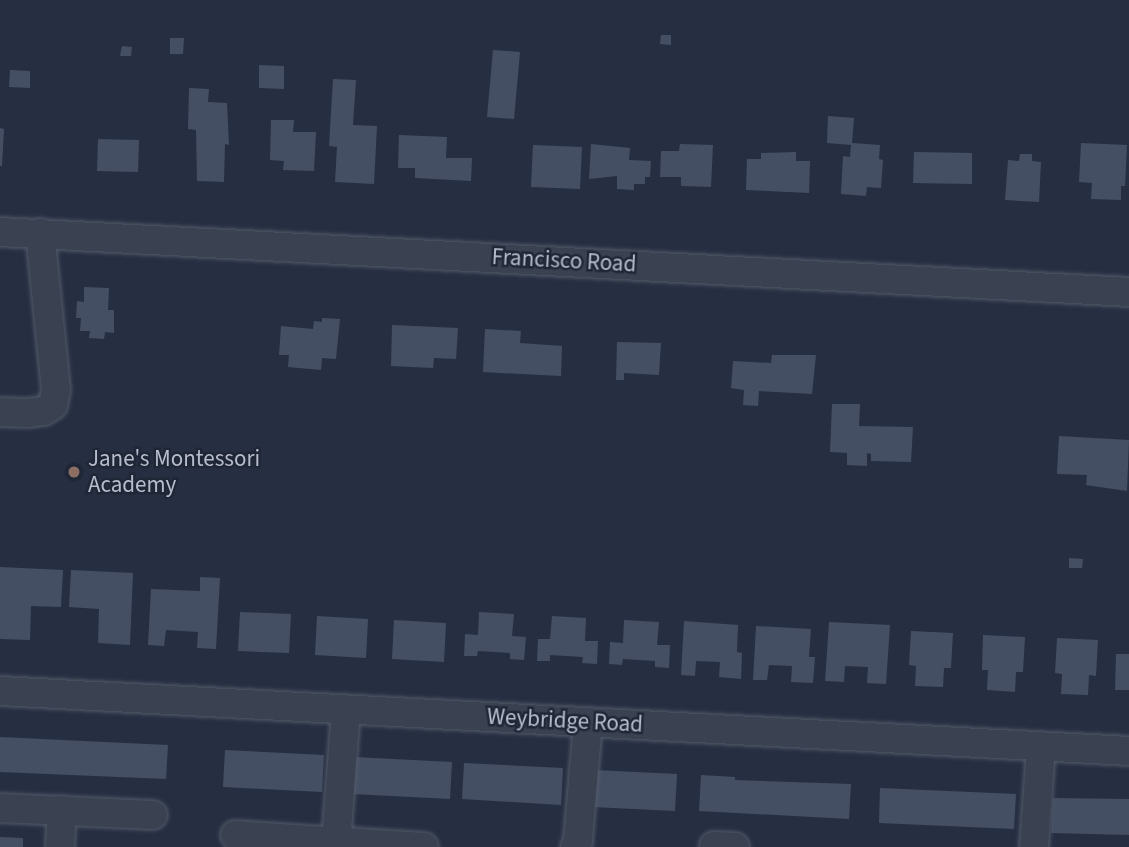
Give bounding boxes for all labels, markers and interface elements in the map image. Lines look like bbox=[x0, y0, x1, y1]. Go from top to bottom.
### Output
street label: Francisco Road bbox=[491, 243, 637, 279]
place label: Jane's Montessori Academy bbox=[88, 445, 260, 499]
marker: Jane's Montessori Academy bbox=[66, 464, 82, 480]
street label: Weybridge Road bbox=[486, 703, 644, 739]

